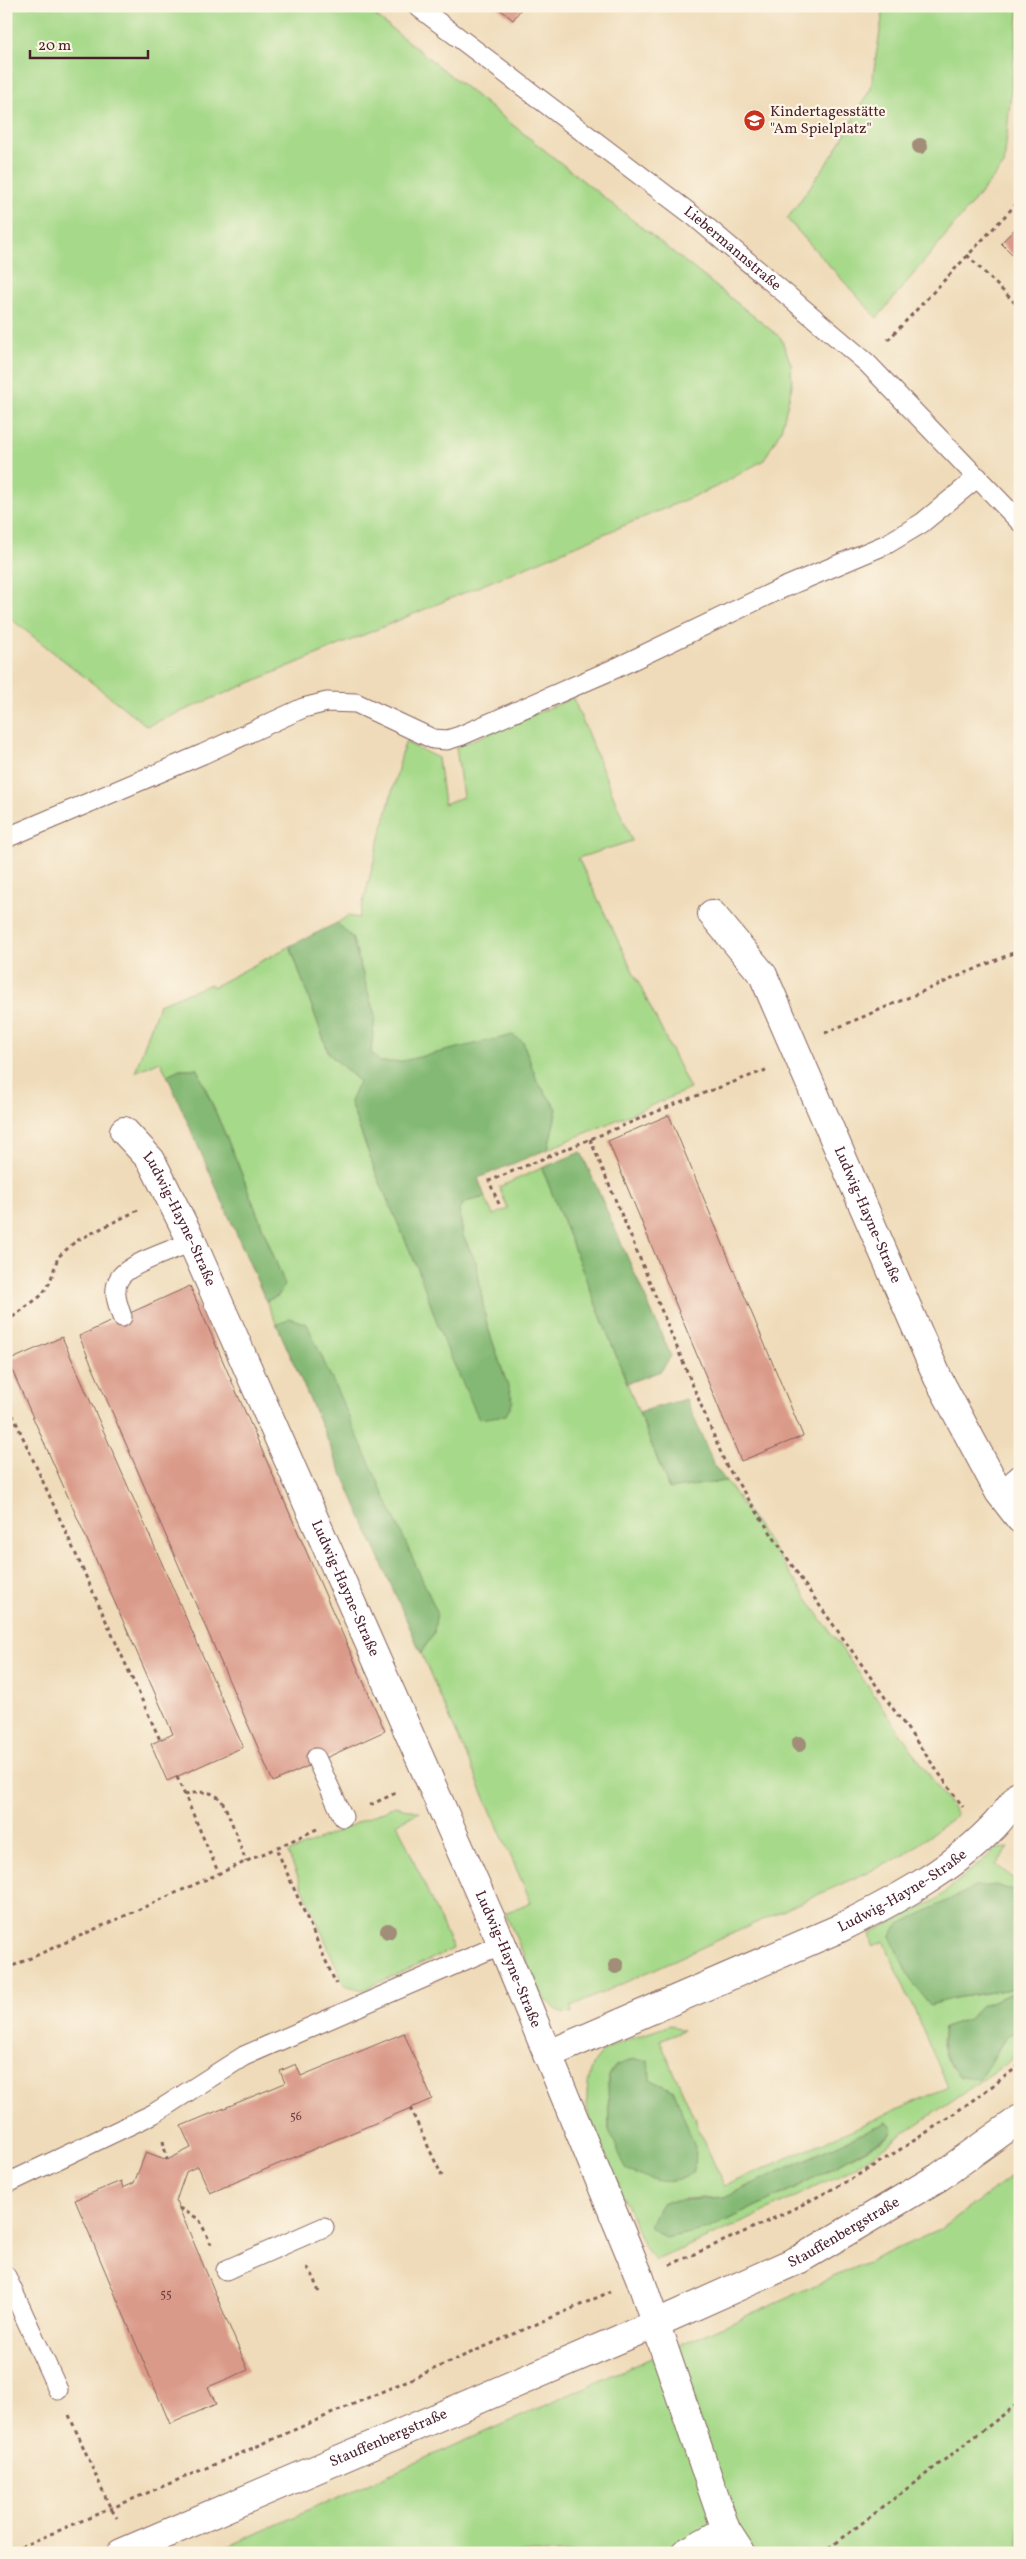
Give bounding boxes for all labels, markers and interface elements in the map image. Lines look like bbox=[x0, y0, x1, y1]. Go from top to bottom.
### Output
scale bar bbox=[30, 28, 148, 60]
text: 20 m bbox=[38, 36, 71, 57]
place label: Kindertagesstätte "Am Spielplatz" bbox=[770, 102, 886, 140]
school or university icon: Kindertagesstätte "Am Spielplatz" bbox=[742, 109, 766, 133]
street label: Liebermannstraße bbox=[679, 201, 786, 296]
street label: Ludwig-Hayne-Straße bbox=[828, 1143, 906, 1287]
street label: Ludwig-Hayne-Straße bbox=[138, 1147, 221, 1290]
street label: Ludwig-Hayne-Straße bbox=[306, 1517, 384, 1660]
street label: Ludwig-Hayne-Straße bbox=[834, 1845, 972, 1938]
street label: Ludwig-Hayne-Straße bbox=[469, 1887, 546, 2031]
house number: 56 bbox=[290, 2109, 302, 2125]
street label: Stauffenbergstraße bbox=[785, 2192, 904, 2274]
house number: 55 bbox=[160, 2287, 172, 2303]
street label: Stauffenbergstraße bbox=[326, 2404, 451, 2473]

